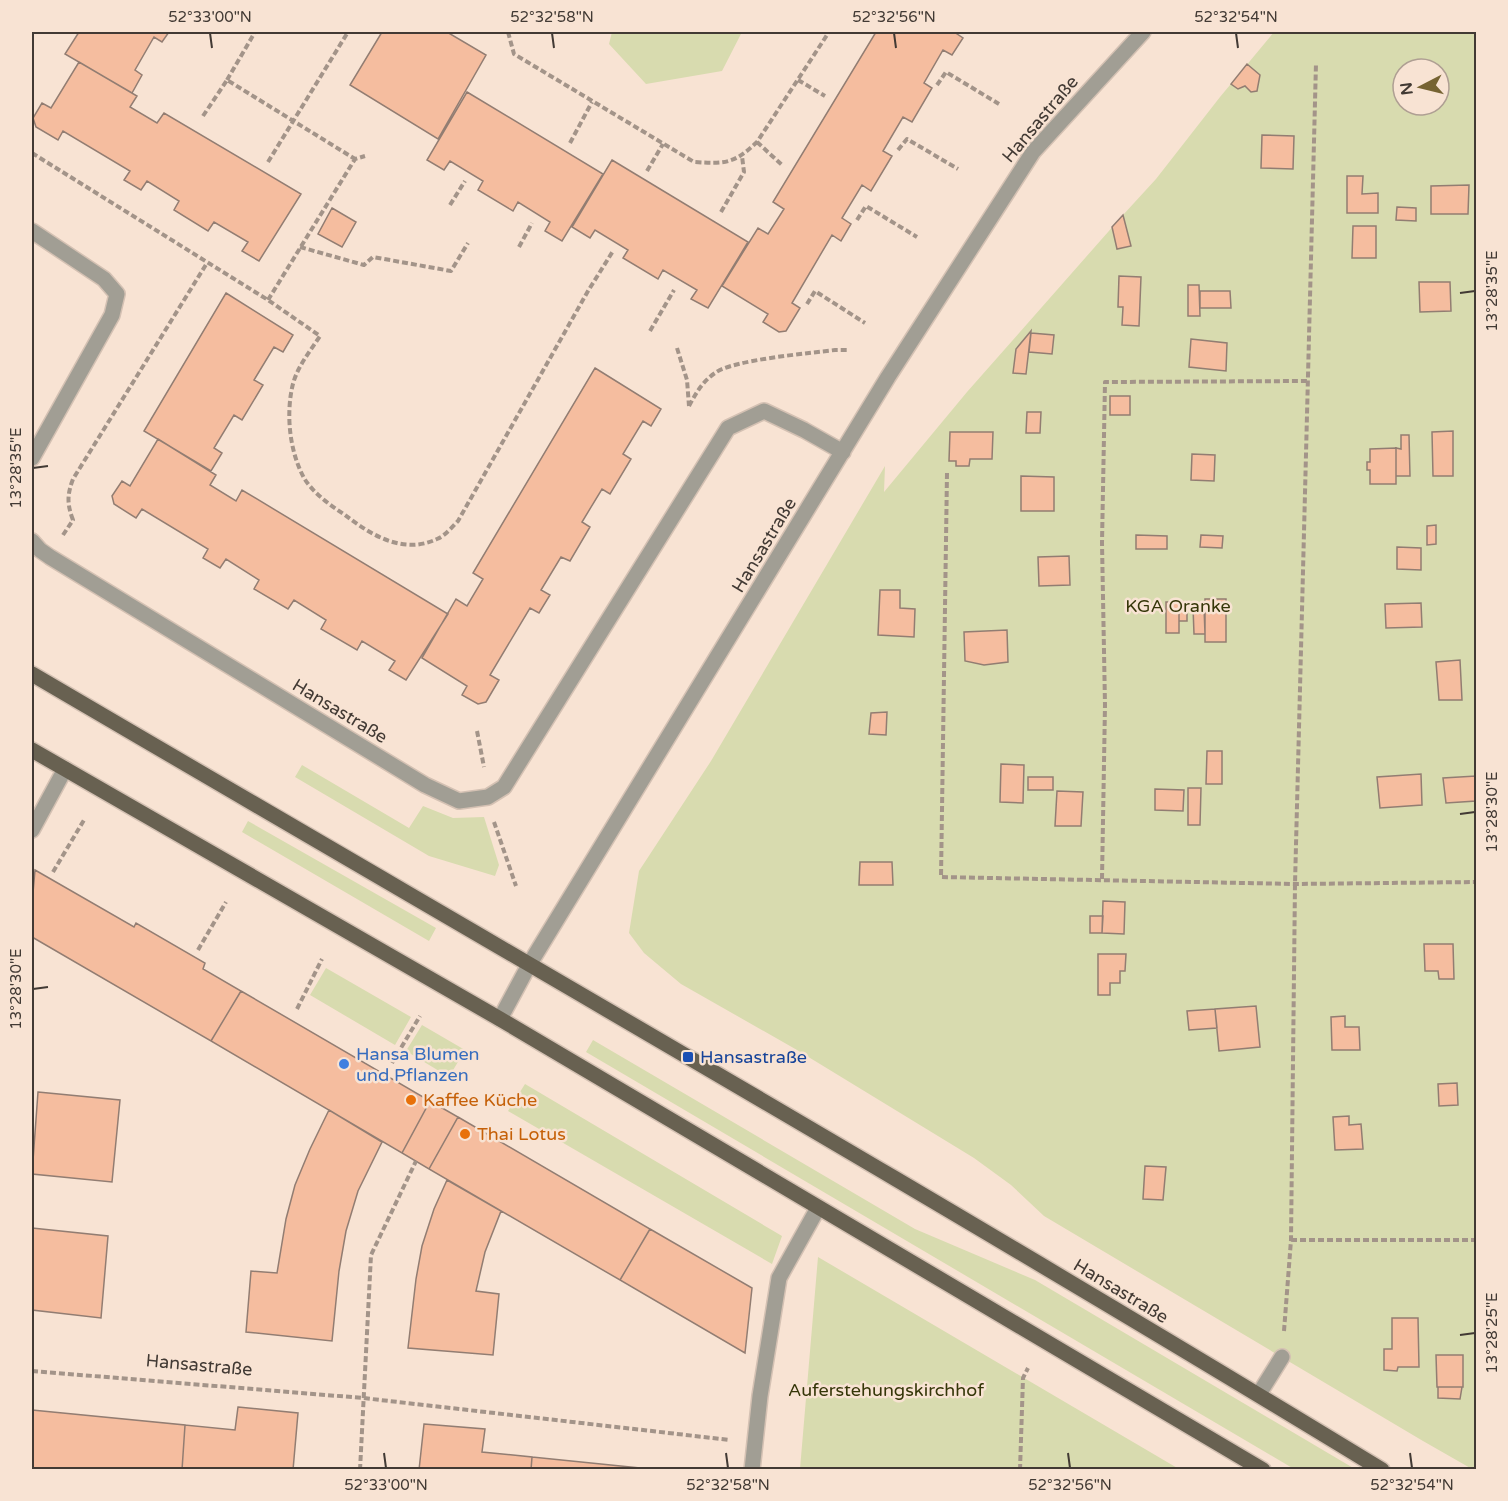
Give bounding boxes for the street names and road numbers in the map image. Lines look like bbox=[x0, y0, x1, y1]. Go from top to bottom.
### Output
street label: Hansastraße bbox=[997, 71, 1083, 167]
street label: Hansastraße bbox=[727, 493, 801, 597]
street label: Hansastraße bbox=[288, 674, 392, 748]
street label: Hansastraße bbox=[1069, 1254, 1173, 1328]
street label: Hansastraße bbox=[145, 1349, 253, 1381]

